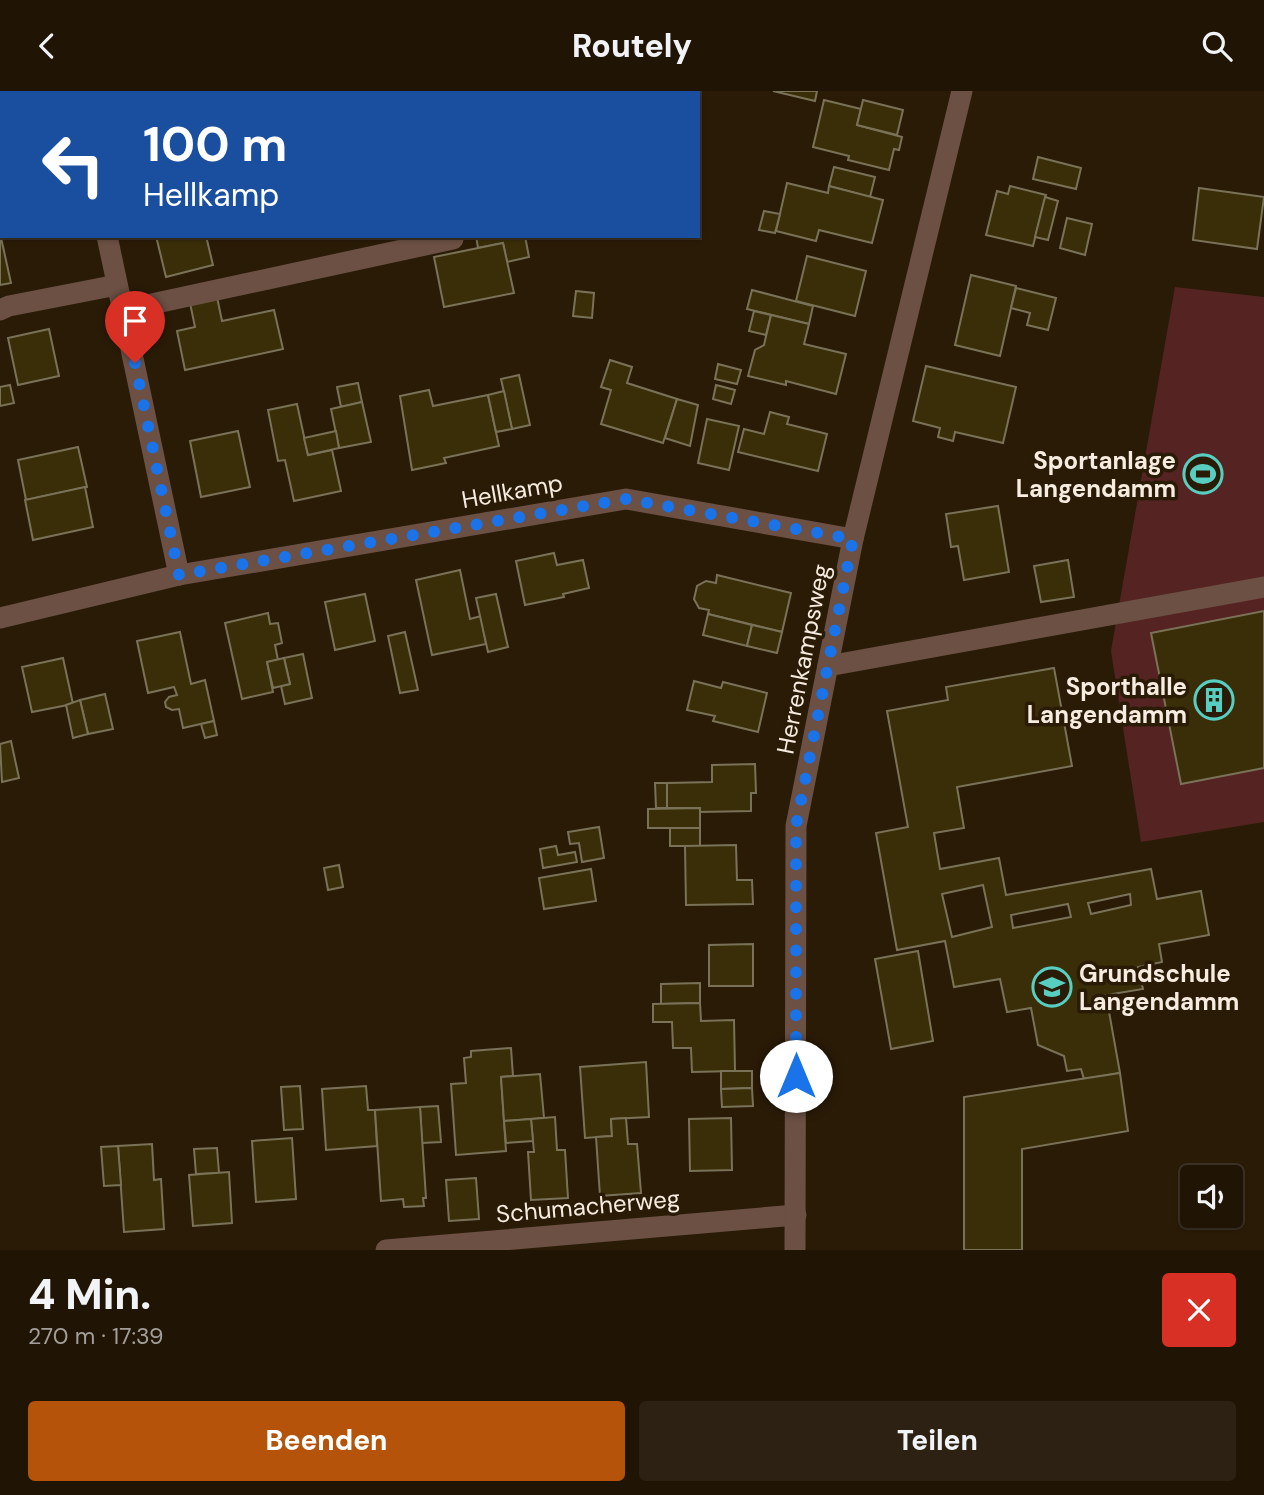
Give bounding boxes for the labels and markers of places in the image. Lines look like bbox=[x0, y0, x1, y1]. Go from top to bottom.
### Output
pin bbox=[105, 291, 165, 363]
place label: Sportanlage Langendamm bbox=[1016, 445, 1176, 504]
sports icon: Sportanlage Langendamm bbox=[1182, 453, 1224, 495]
place label: Sporthalle Langendamm bbox=[1027, 671, 1187, 730]
building icon: Sporthalle Langendamm bbox=[1193, 679, 1235, 721]
place label: Grundschule Langendamm bbox=[1079, 958, 1239, 1017]
school or university icon: Grundschule Langendamm bbox=[1031, 966, 1073, 1008]

